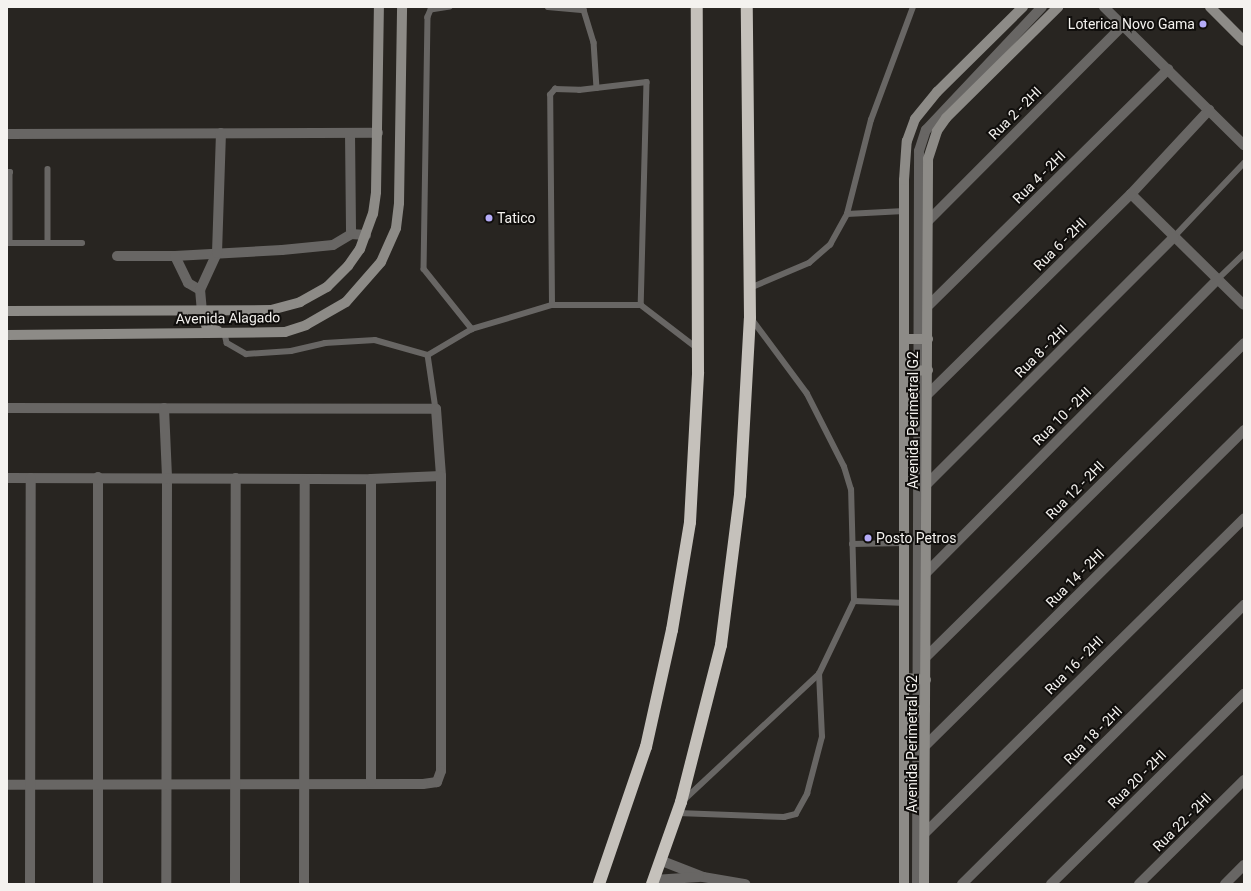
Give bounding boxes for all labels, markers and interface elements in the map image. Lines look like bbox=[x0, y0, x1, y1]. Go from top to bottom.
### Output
place label: Loterica Novo Gama bbox=[1068, 16, 1195, 32]
marker: Loterica Novo Gama bbox=[1198, 19, 1208, 29]
street label: Rua 2 - 2HI bbox=[985, 83, 1045, 143]
street label: Rua 4 - 2HI bbox=[1009, 147, 1069, 207]
place label: Tatico bbox=[497, 210, 535, 226]
marker: Tatico bbox=[484, 213, 494, 223]
street label: Rua 6 - 2HI bbox=[1030, 214, 1090, 274]
street label: Avenida Alagado bbox=[176, 309, 280, 327]
street label: Rua 8 - 2HI bbox=[1011, 321, 1071, 381]
street label: Avenida Perimetral G2 bbox=[905, 351, 921, 489]
street label: Rua 10 - 2HI bbox=[1029, 383, 1095, 449]
street label: Rua 12 - 2HI bbox=[1042, 457, 1108, 523]
place label: Posto Petros bbox=[876, 530, 956, 546]
marker: Posto Petros bbox=[863, 533, 873, 543]
street label: Rua 14 - 2HI bbox=[1042, 545, 1108, 611]
street label: Rua 16 - 2HI bbox=[1041, 632, 1107, 698]
street label: Avenida Perimetral G2 bbox=[904, 675, 920, 813]
street label: Rua 18 - 2HI bbox=[1060, 702, 1126, 768]
street label: Rua 20 - 2HI bbox=[1104, 746, 1170, 812]
street label: Rua 22 - 2HI bbox=[1149, 789, 1215, 855]

